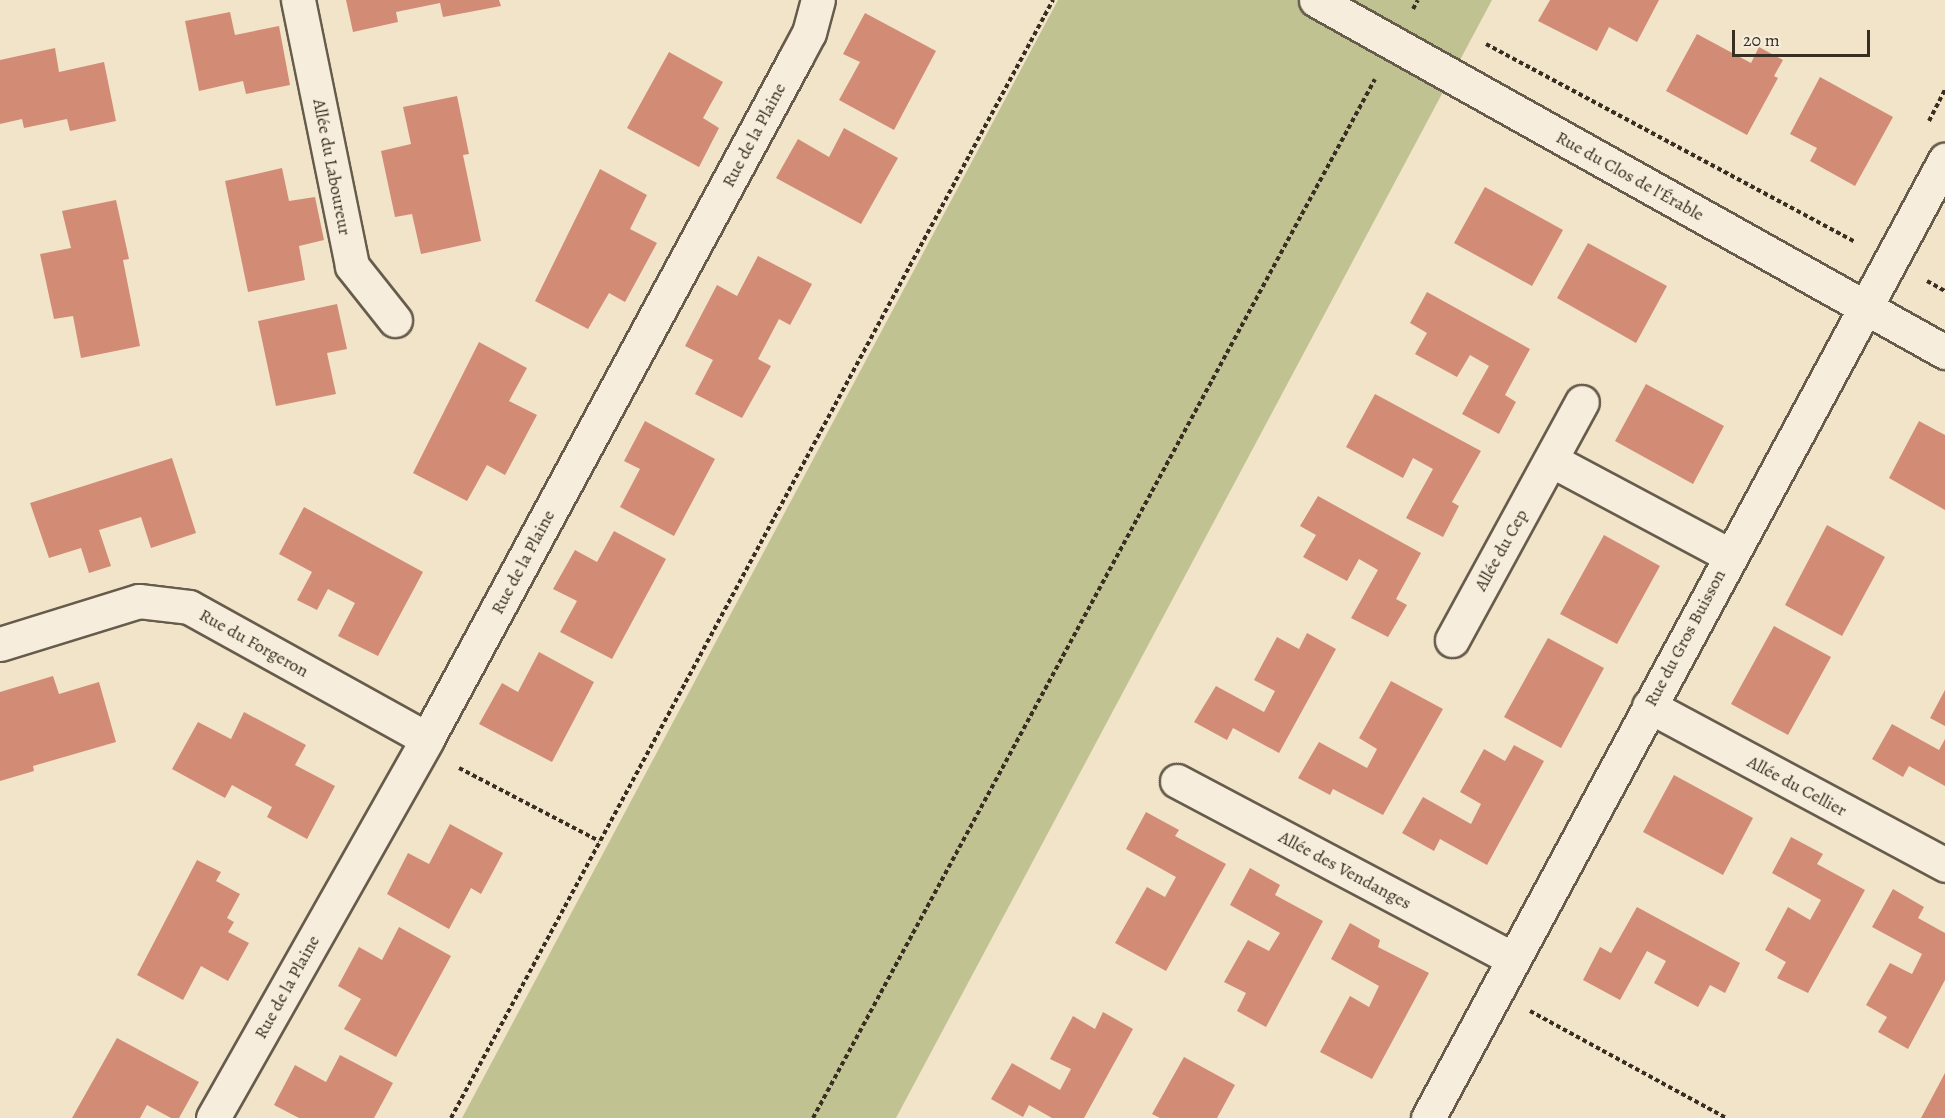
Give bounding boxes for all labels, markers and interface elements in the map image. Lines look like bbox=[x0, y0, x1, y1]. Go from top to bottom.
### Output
scale bar bbox=[1735, 18, 1873, 56]
text: 20 m bbox=[1743, 28, 1780, 52]
street label: Rue de la Plaine bbox=[717, 79, 791, 191]
street label: Allée du Laboureur bbox=[308, 97, 356, 237]
street label: Rue du Clos de l'Érable bbox=[1552, 126, 1708, 226]
street label: Allée du Cep bbox=[1470, 505, 1532, 595]
street label: Rue de la Plaine bbox=[486, 506, 560, 618]
street label: Rue du Gros Buisson bbox=[1640, 566, 1730, 710]
street label: Rue du Forgeron bbox=[196, 604, 312, 682]
street label: Allée du Cellier bbox=[1744, 751, 1850, 821]
street label: Allée des Vendanges bbox=[1275, 826, 1415, 914]
street label: Rue de la Plaine bbox=[250, 931, 324, 1043]

